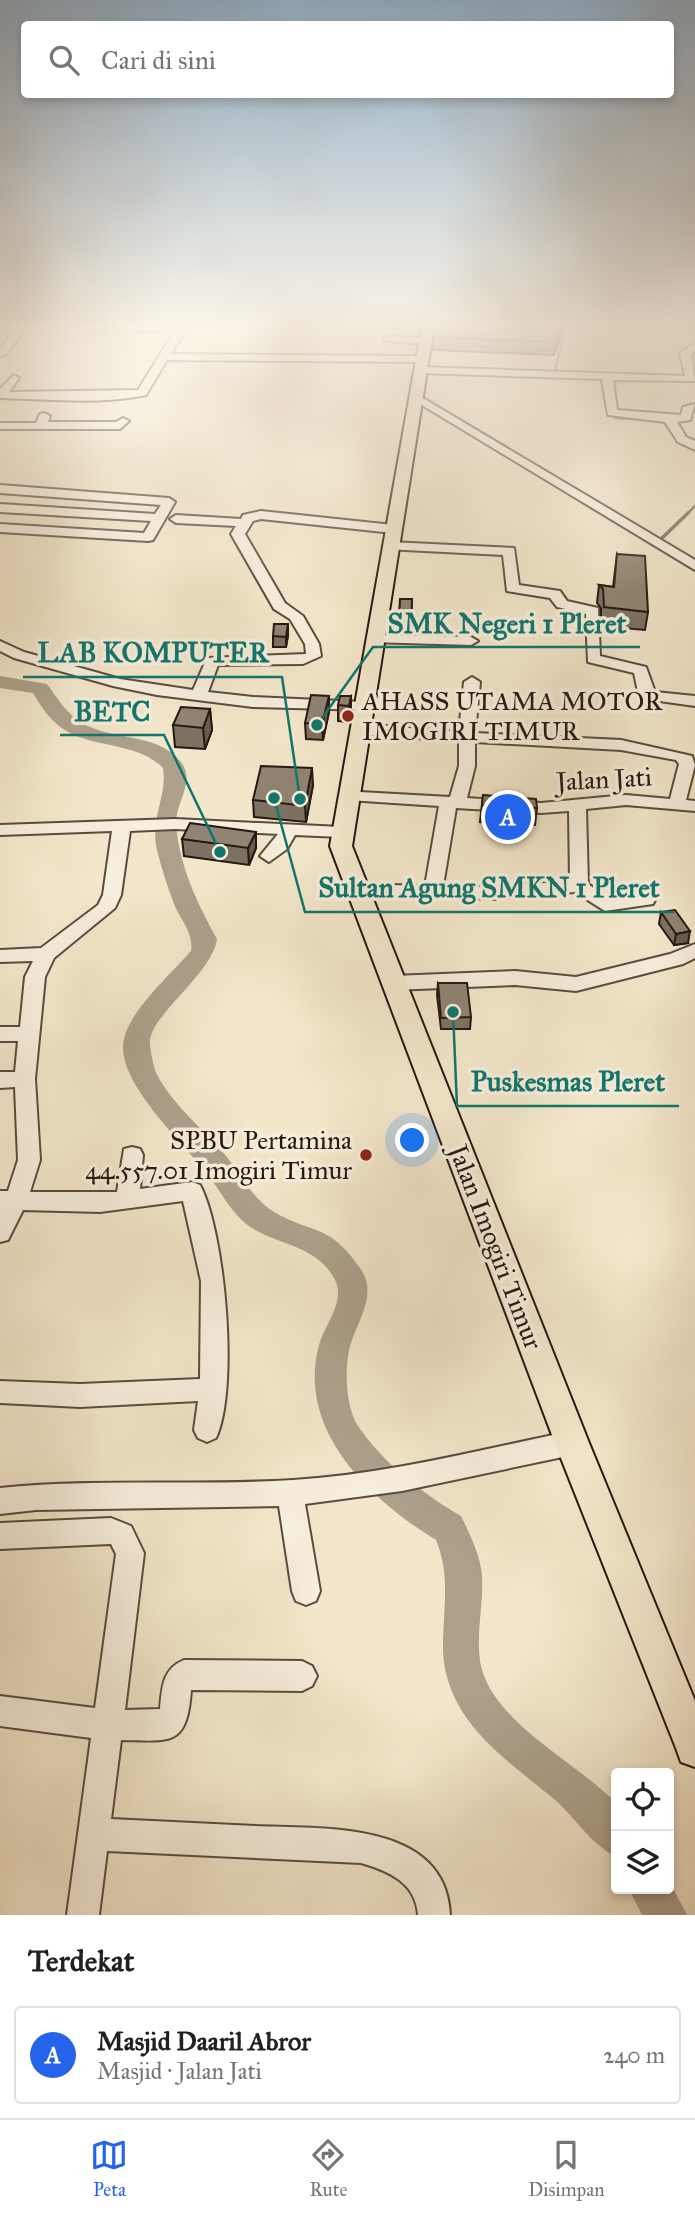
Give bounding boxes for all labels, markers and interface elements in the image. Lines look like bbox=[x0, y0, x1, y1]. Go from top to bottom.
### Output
search box bbox=[21, 21, 674, 98]
icon: search bbox=[45, 41, 83, 79]
text: Cari di sini bbox=[101, 44, 216, 76]
callout: SMK Negeri 1 Pleret bbox=[373, 598, 640, 647]
text: SMK Negeri 1 Pleret bbox=[388, 606, 627, 641]
callout: LAB KOMPUTER bbox=[23, 628, 282, 677]
text: LAB KOMPUTER bbox=[38, 635, 270, 670]
place label: AHASS UTAMA MOTOR IMOGIRI TIMUR bbox=[361, 685, 663, 747]
callout: BETC bbox=[60, 686, 164, 735]
text: BETC bbox=[74, 694, 150, 729]
marker: AHASS UTAMA MOTOR IMOGIRI TIMUR bbox=[340, 708, 356, 724]
street label: Jalan Jati bbox=[552, 761, 653, 798]
pin: A bbox=[485, 791, 531, 843]
callout: Sultan Agung SMKN 1 Pleret bbox=[305, 863, 674, 912]
text: Sultan Agung SMKN 1 Pleret bbox=[318, 870, 660, 905]
callout: Puskesmas Pleret bbox=[457, 1057, 679, 1106]
text: Puskesmas Pleret bbox=[471, 1064, 665, 1099]
your location bbox=[395, 1123, 429, 1157]
place label: SPBU Pertamina 44.557.01 Imogiri Timur bbox=[85, 1124, 352, 1186]
street label: Jalan Imogiri Timur bbox=[441, 1137, 550, 1354]
marker: SPBU Pertamina 44.557.01 Imogiri Timur bbox=[358, 1147, 374, 1163]
map controls bbox=[611, 1768, 674, 1894]
button: locate bbox=[611, 1768, 674, 1831]
button: layers bbox=[611, 1831, 674, 1894]
text: Terdekat bbox=[28, 1943, 134, 1979]
text: Masjid Daaril Abror bbox=[97, 2025, 311, 2057]
text: A bbox=[45, 2041, 61, 2069]
text: 240 m bbox=[603, 2041, 665, 2069]
text: Masjid · Jalan Jati bbox=[97, 2057, 262, 2085]
tab: Peta bbox=[90, 2136, 128, 2201]
tab: Rute bbox=[309, 2136, 347, 2201]
tab: Disimpan bbox=[528, 2136, 605, 2201]

